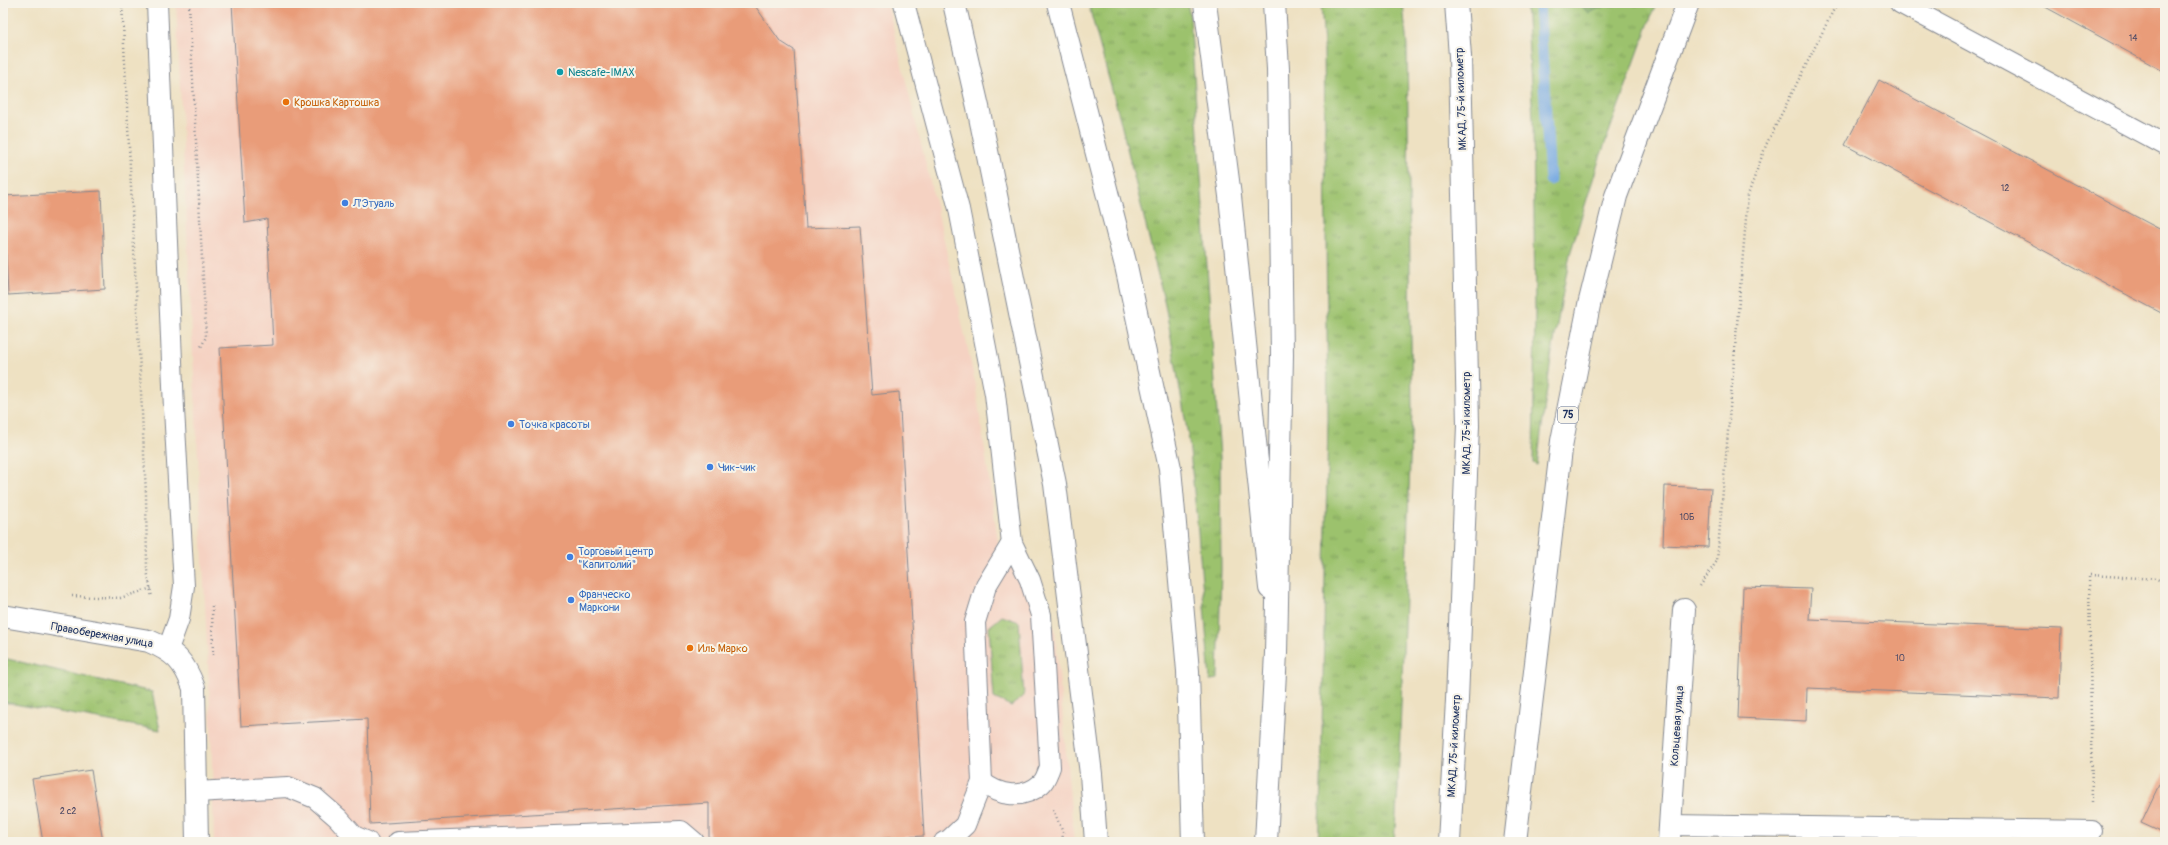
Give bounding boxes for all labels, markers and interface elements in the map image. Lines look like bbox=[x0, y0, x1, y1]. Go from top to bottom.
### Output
house number: 14 bbox=[2129, 33, 2138, 44]
street label: МКАД, 75-й километр bbox=[1453, 47, 1469, 151]
place label: Nescafe-IMAX bbox=[568, 66, 635, 79]
marker: Nescafe-IMAX bbox=[555, 67, 565, 77]
place label: Крошка Картошка bbox=[294, 96, 379, 109]
marker: Крошка Картошка bbox=[281, 97, 291, 107]
house number: 12 bbox=[2001, 183, 2009, 194]
place label: Л'Этуаль bbox=[352, 197, 395, 210]
marker: Л'Этуаль bbox=[340, 198, 350, 208]
street label: МКАД, 75-й километр bbox=[1460, 372, 1473, 474]
road number: 75 bbox=[1558, 407, 1578, 423]
place label: Точка красоты bbox=[519, 418, 590, 431]
marker: Точка красоты bbox=[506, 419, 516, 429]
place label: Чик-чик bbox=[718, 461, 756, 474]
marker: Чик-чик bbox=[705, 462, 715, 472]
house number: 10Б bbox=[1679, 512, 1695, 523]
place label: Торговый центр "Капитолий" bbox=[578, 545, 654, 571]
marker: Торговый центр "Капитолий" bbox=[565, 552, 575, 562]
place label: Франческо Маркони bbox=[579, 588, 630, 614]
marker: Франческо Маркони bbox=[566, 595, 576, 605]
street label: Правобережная улица bbox=[50, 620, 154, 650]
place label: Иль Марко bbox=[698, 642, 748, 655]
marker: Иль Марко bbox=[685, 643, 695, 653]
house number: 10 bbox=[1895, 653, 1905, 664]
street label: Кольцевая улица bbox=[1668, 685, 1686, 767]
street label: МКАД, 75-й километр bbox=[1445, 694, 1463, 798]
house number: 2 с2 bbox=[60, 806, 76, 817]

